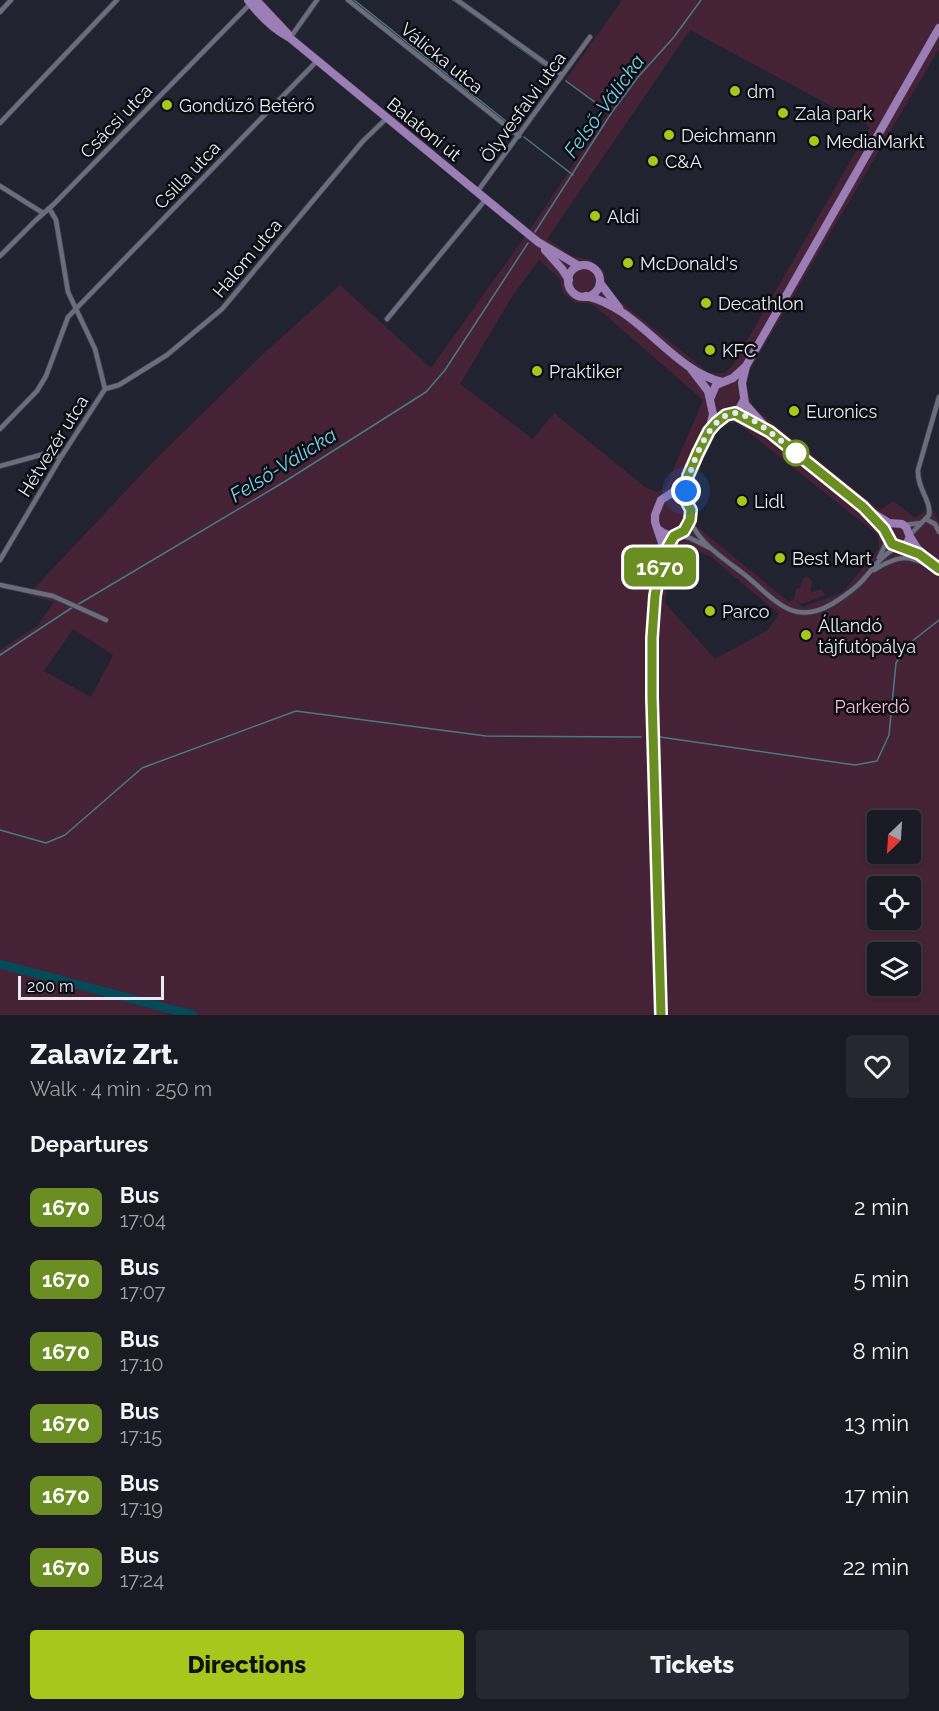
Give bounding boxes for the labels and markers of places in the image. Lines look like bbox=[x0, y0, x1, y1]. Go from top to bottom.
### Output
place label: dm bbox=[747, 81, 775, 102]
marker: dm bbox=[728, 84, 742, 98]
place label: Gondűző Betérő bbox=[179, 95, 315, 116]
marker: Gondűző Betérő bbox=[160, 98, 174, 112]
place label: Zala park bbox=[795, 103, 873, 124]
marker: Zala park bbox=[776, 106, 790, 120]
place label: Deichmann bbox=[681, 125, 776, 146]
marker: Deichmann bbox=[662, 128, 676, 142]
place label: MediaMarkt bbox=[826, 131, 925, 152]
marker: MediaMarkt bbox=[807, 134, 821, 148]
place label: C&A bbox=[665, 151, 702, 172]
marker: C&A bbox=[646, 154, 660, 168]
place label: Aldi bbox=[607, 206, 639, 227]
marker: Aldi bbox=[588, 209, 602, 223]
place label: McDonald's bbox=[640, 253, 738, 274]
marker: McDonald's bbox=[621, 256, 635, 270]
place label: Decathlon bbox=[718, 293, 804, 314]
marker: Decathlon bbox=[699, 296, 713, 310]
place label: KFC bbox=[722, 340, 756, 361]
marker: KFC bbox=[703, 343, 717, 357]
place label: Praktiker bbox=[549, 361, 622, 382]
marker: Praktiker bbox=[530, 364, 544, 378]
place label: Euronics bbox=[806, 401, 877, 422]
marker: Euronics bbox=[787, 404, 801, 418]
unlabelled marker bbox=[783, 440, 809, 466]
place label: Lidl bbox=[754, 491, 785, 512]
marker: Lidl bbox=[735, 494, 749, 508]
place label: Best Mart bbox=[792, 548, 872, 569]
marker: Best Mart bbox=[773, 551, 787, 565]
place label: Parco bbox=[722, 601, 770, 622]
marker: Parco bbox=[703, 604, 717, 618]
place label: Állandó tájfutópálya bbox=[818, 614, 916, 657]
marker: Állandó tájfutópálya bbox=[799, 628, 813, 642]

